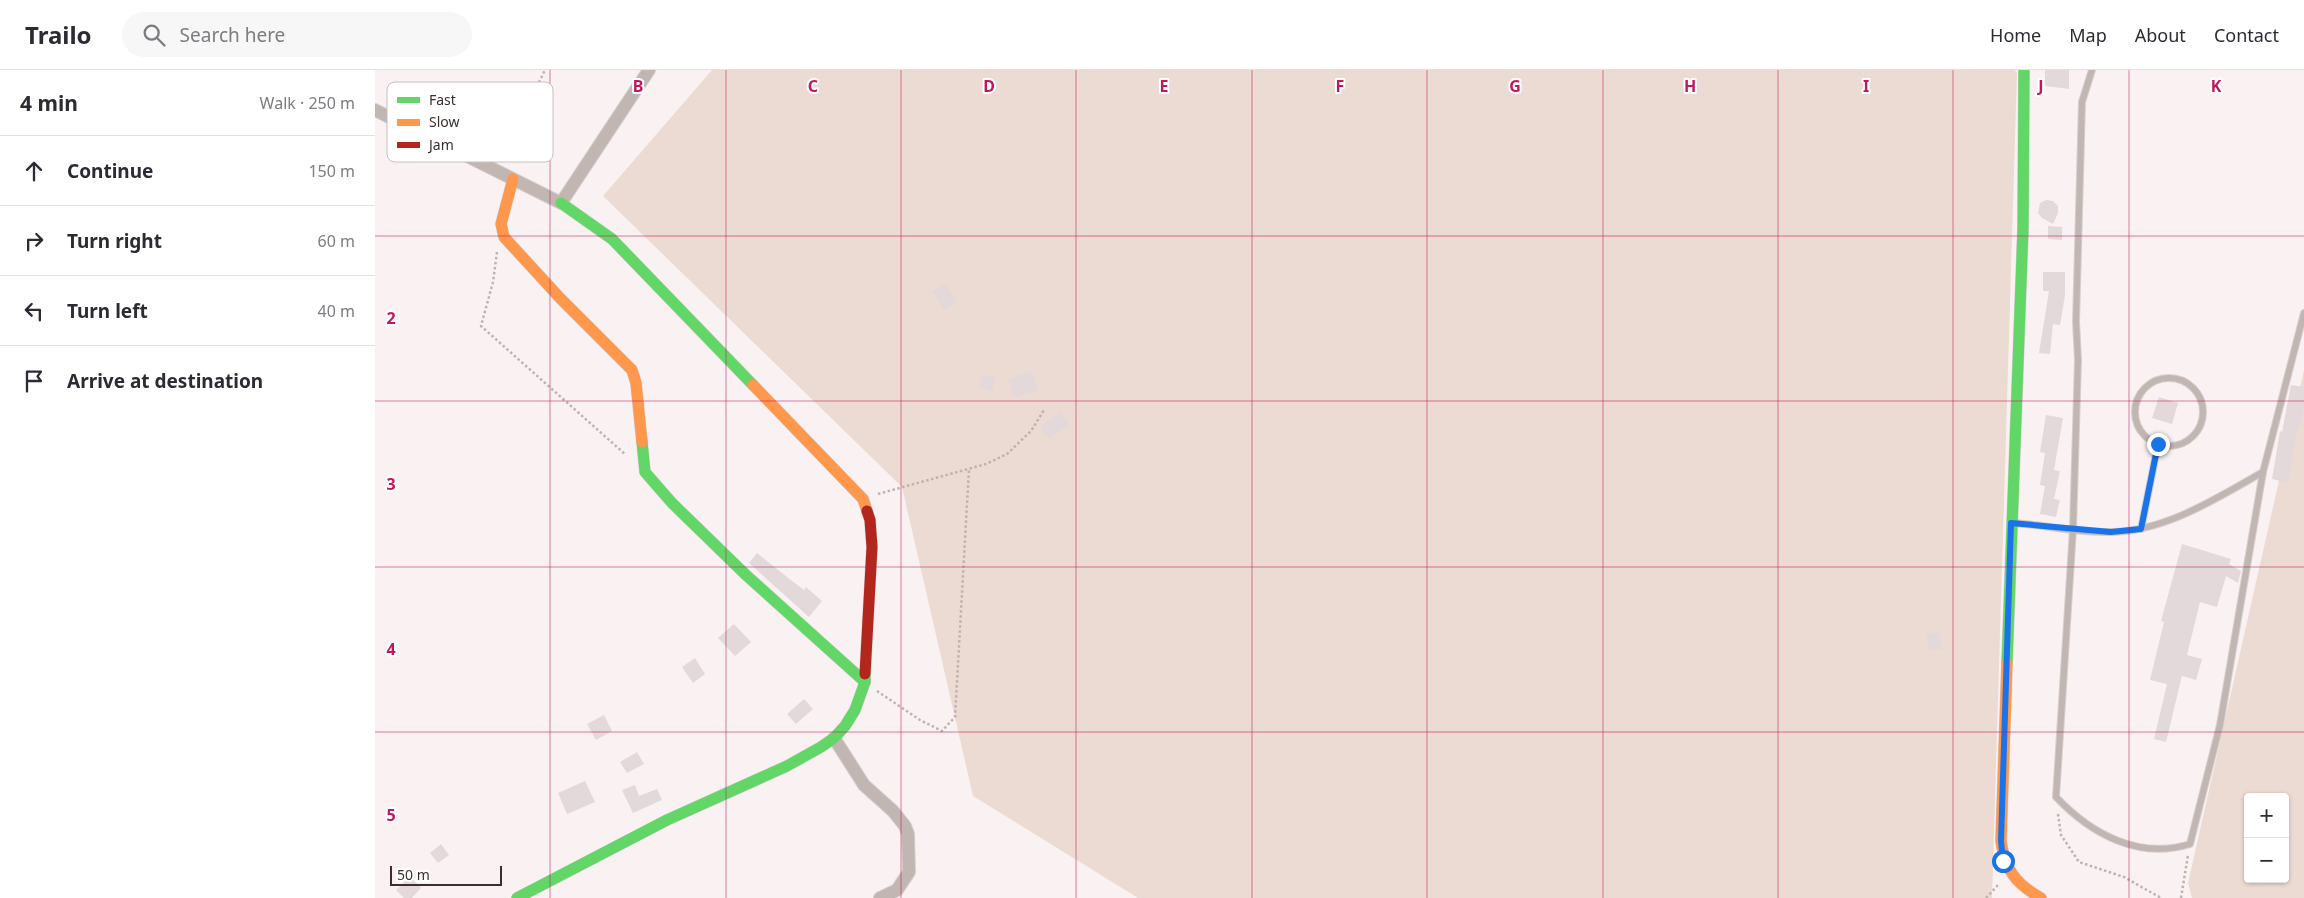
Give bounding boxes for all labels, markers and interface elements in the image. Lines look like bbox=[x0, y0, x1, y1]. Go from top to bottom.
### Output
search box bbox=[122, 12, 472, 57]
text: Trailo bbox=[25, 18, 92, 51]
icon: search bbox=[140, 21, 168, 49]
text: Search here bbox=[180, 22, 285, 48]
text: Home bbox=[1990, 23, 2041, 47]
text: Map bbox=[2069, 23, 2107, 47]
text: About bbox=[2135, 23, 2186, 47]
text: Contact bbox=[2214, 23, 2279, 47]
text: B bbox=[633, 75, 643, 97]
text: C bbox=[808, 75, 818, 97]
text: D bbox=[983, 75, 995, 97]
text: E bbox=[1160, 75, 1169, 97]
text: F bbox=[1336, 75, 1344, 97]
text: G bbox=[1509, 75, 1521, 97]
text: H bbox=[1684, 75, 1696, 97]
text: I bbox=[1863, 75, 1869, 97]
text: J bbox=[2036, 75, 2044, 97]
text: K bbox=[2211, 75, 2222, 97]
legend bbox=[387, 82, 553, 162]
text: 4 min bbox=[20, 89, 78, 117]
text: Fast bbox=[429, 90, 456, 109]
text: Walk · 250 m bbox=[260, 92, 355, 114]
text: Slow bbox=[429, 112, 460, 131]
text: Jam bbox=[427, 135, 454, 154]
icon: ahead bbox=[20, 157, 48, 185]
text: Continue bbox=[67, 158, 153, 184]
text: 150 m bbox=[308, 160, 355, 182]
icon: right bbox=[20, 227, 48, 255]
text: Turn right bbox=[67, 228, 162, 254]
text: 60 m bbox=[318, 230, 355, 252]
icon: left bbox=[20, 297, 48, 325]
text: Turn left bbox=[67, 298, 148, 324]
text: 40 m bbox=[318, 300, 355, 322]
text: 2 bbox=[386, 307, 396, 329]
icon: arrive bbox=[20, 367, 48, 395]
text: Arrive at destination bbox=[67, 368, 263, 394]
route end bbox=[2147, 433, 2170, 456]
text: 3 bbox=[386, 473, 396, 495]
text: 4 bbox=[386, 638, 396, 660]
map controls bbox=[2244, 793, 2289, 883]
button: + bbox=[2244, 793, 2289, 838]
text: 5 bbox=[386, 804, 396, 826]
button: − bbox=[2244, 838, 2289, 883]
route start bbox=[1992, 850, 2015, 873]
scale bar bbox=[390, 863, 503, 886]
text: 50 m bbox=[397, 865, 430, 884]

